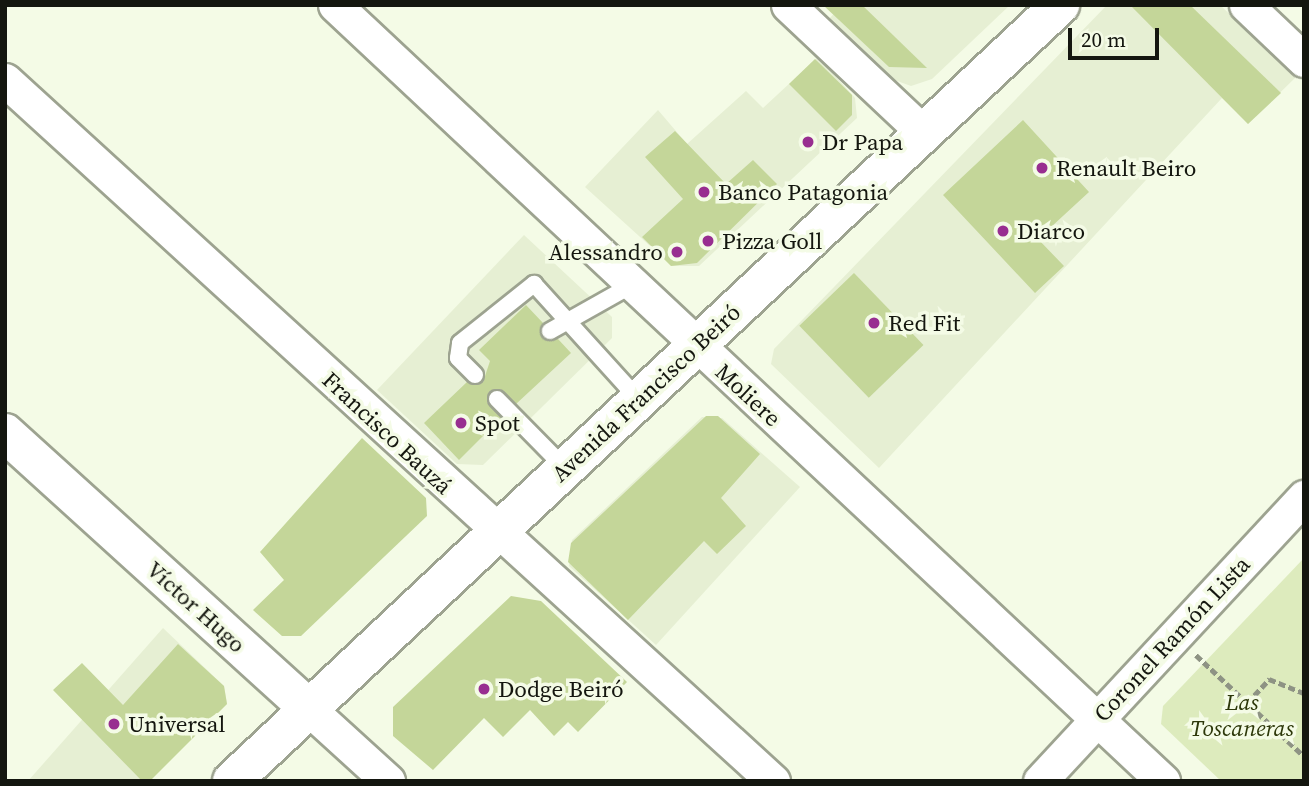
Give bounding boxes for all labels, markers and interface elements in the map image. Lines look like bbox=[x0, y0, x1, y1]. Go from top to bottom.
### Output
scale bar bbox=[1071, 14, 1162, 58]
text: 20 m bbox=[1081, 25, 1126, 54]
place label: Dr Papa bbox=[822, 128, 903, 156]
marker: Dr Papa bbox=[800, 134, 816, 150]
place label: Renault Beiro bbox=[1056, 154, 1196, 182]
marker: Renault Beiro bbox=[1034, 160, 1050, 176]
place label: Banco Patagonia bbox=[718, 178, 888, 206]
marker: Banco Patagonia bbox=[696, 184, 712, 200]
place label: Diarco bbox=[1017, 217, 1085, 245]
marker: Diarco bbox=[995, 223, 1011, 239]
place label: Pizza Goll bbox=[722, 227, 822, 255]
marker: Pizza Goll bbox=[700, 233, 716, 249]
place label: Alessandro bbox=[548, 238, 663, 266]
marker: Alessandro bbox=[669, 244, 685, 260]
street label: Avenida Francisco Beiró bbox=[546, 298, 746, 488]
place label: Red Fit bbox=[888, 309, 960, 337]
marker: Red Fit bbox=[866, 315, 882, 331]
street label: Moliere bbox=[710, 358, 786, 432]
street label: Francisco Bauzá bbox=[317, 366, 457, 500]
place label: Spot bbox=[475, 409, 520, 437]
marker: Spot bbox=[453, 415, 469, 431]
street label: Coronel Ramón Lista bbox=[1088, 551, 1256, 727]
street label: Víctor Hugo bbox=[141, 556, 251, 658]
place label: Dodge Beiró bbox=[498, 675, 624, 703]
marker: Dodge Beiró bbox=[476, 681, 492, 697]
park label: Las Toscaneras bbox=[1190, 688, 1294, 742]
place label: Universal bbox=[128, 710, 225, 738]
marker: Universal bbox=[106, 716, 122, 732]

